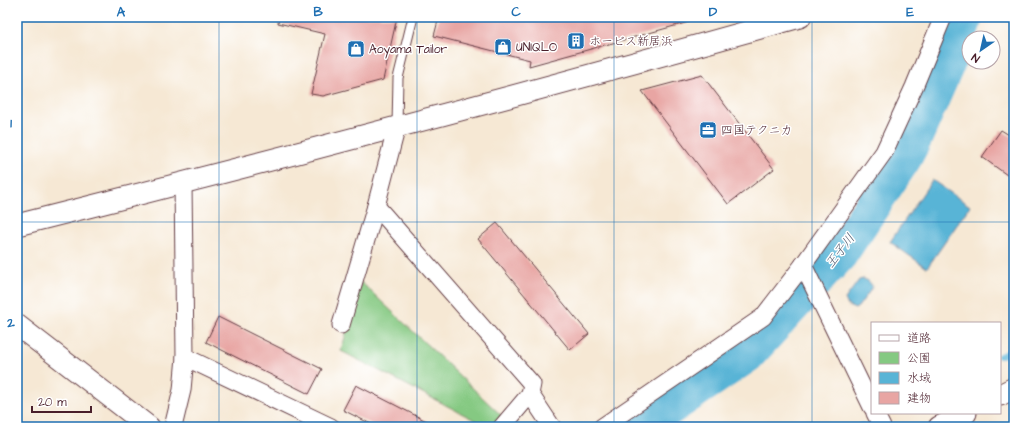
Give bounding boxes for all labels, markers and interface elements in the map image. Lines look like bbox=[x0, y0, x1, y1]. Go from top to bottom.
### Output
text: A bbox=[117, 3, 126, 21]
text: B bbox=[313, 3, 323, 21]
text: C bbox=[511, 3, 521, 21]
text: D bbox=[709, 3, 718, 21]
text: E bbox=[906, 3, 914, 21]
north arrow bbox=[961, 30, 1001, 70]
building icon: ホービス新居浜 bbox=[566, 31, 586, 51]
place label: ホービス新居浜 bbox=[589, 33, 673, 50]
shop icon: UNIQLO bbox=[493, 37, 513, 57]
shop icon: Aoyama Tailor bbox=[346, 39, 366, 59]
place label: UNIQLO bbox=[516, 39, 557, 56]
place label: Aoyama Tailor bbox=[369, 41, 447, 59]
text: N bbox=[969, 50, 983, 66]
text: 1 bbox=[10, 114, 12, 132]
office icon: 四国テクニカ bbox=[698, 120, 718, 140]
place label: 四国テクニカ bbox=[721, 122, 793, 139]
water label: 王子川 bbox=[821, 230, 859, 272]
text: 2 bbox=[6, 314, 15, 332]
legend bbox=[871, 322, 1001, 414]
text: 道路 bbox=[907, 330, 931, 347]
text: 公園 bbox=[907, 350, 931, 367]
text: 水域 bbox=[907, 370, 931, 387]
scale bar bbox=[32, 388, 91, 414]
text: 建物 bbox=[907, 390, 931, 407]
text: 20 m bbox=[38, 394, 67, 411]

